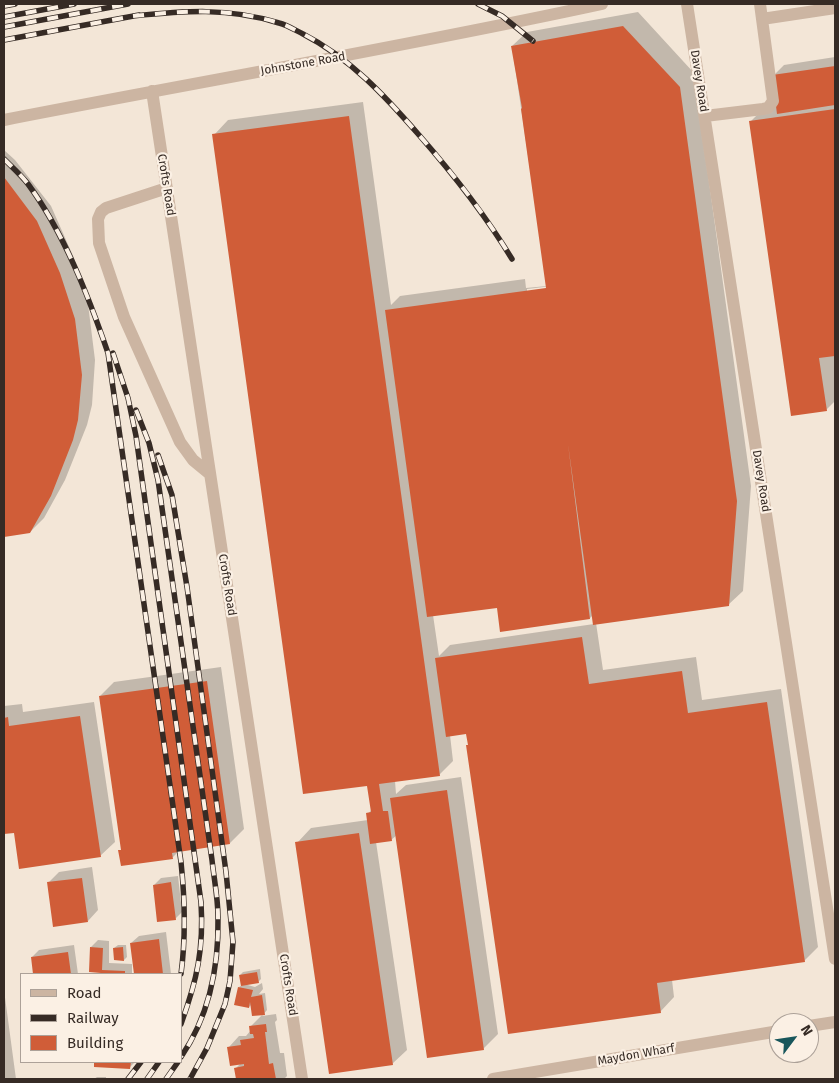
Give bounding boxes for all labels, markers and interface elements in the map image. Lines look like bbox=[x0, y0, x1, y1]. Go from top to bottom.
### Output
street label: Johnstone Road bbox=[259, 49, 347, 79]
street label: Davey Road bbox=[687, 49, 711, 113]
street label: Crofts Road bbox=[154, 153, 178, 217]
street label: Davey Road bbox=[749, 449, 773, 513]
street label: Crofts Road bbox=[215, 553, 239, 617]
street label: Crofts Road bbox=[276, 953, 300, 1017]
legend bbox=[20, 973, 182, 1063]
text: Road bbox=[67, 984, 102, 1002]
text: Railway bbox=[67, 1009, 119, 1027]
north arrow bbox=[769, 1013, 819, 1063]
text: N bbox=[797, 1022, 816, 1039]
text: Building bbox=[67, 1034, 123, 1052]
street label: Maydon Wharf bbox=[596, 1041, 676, 1069]

